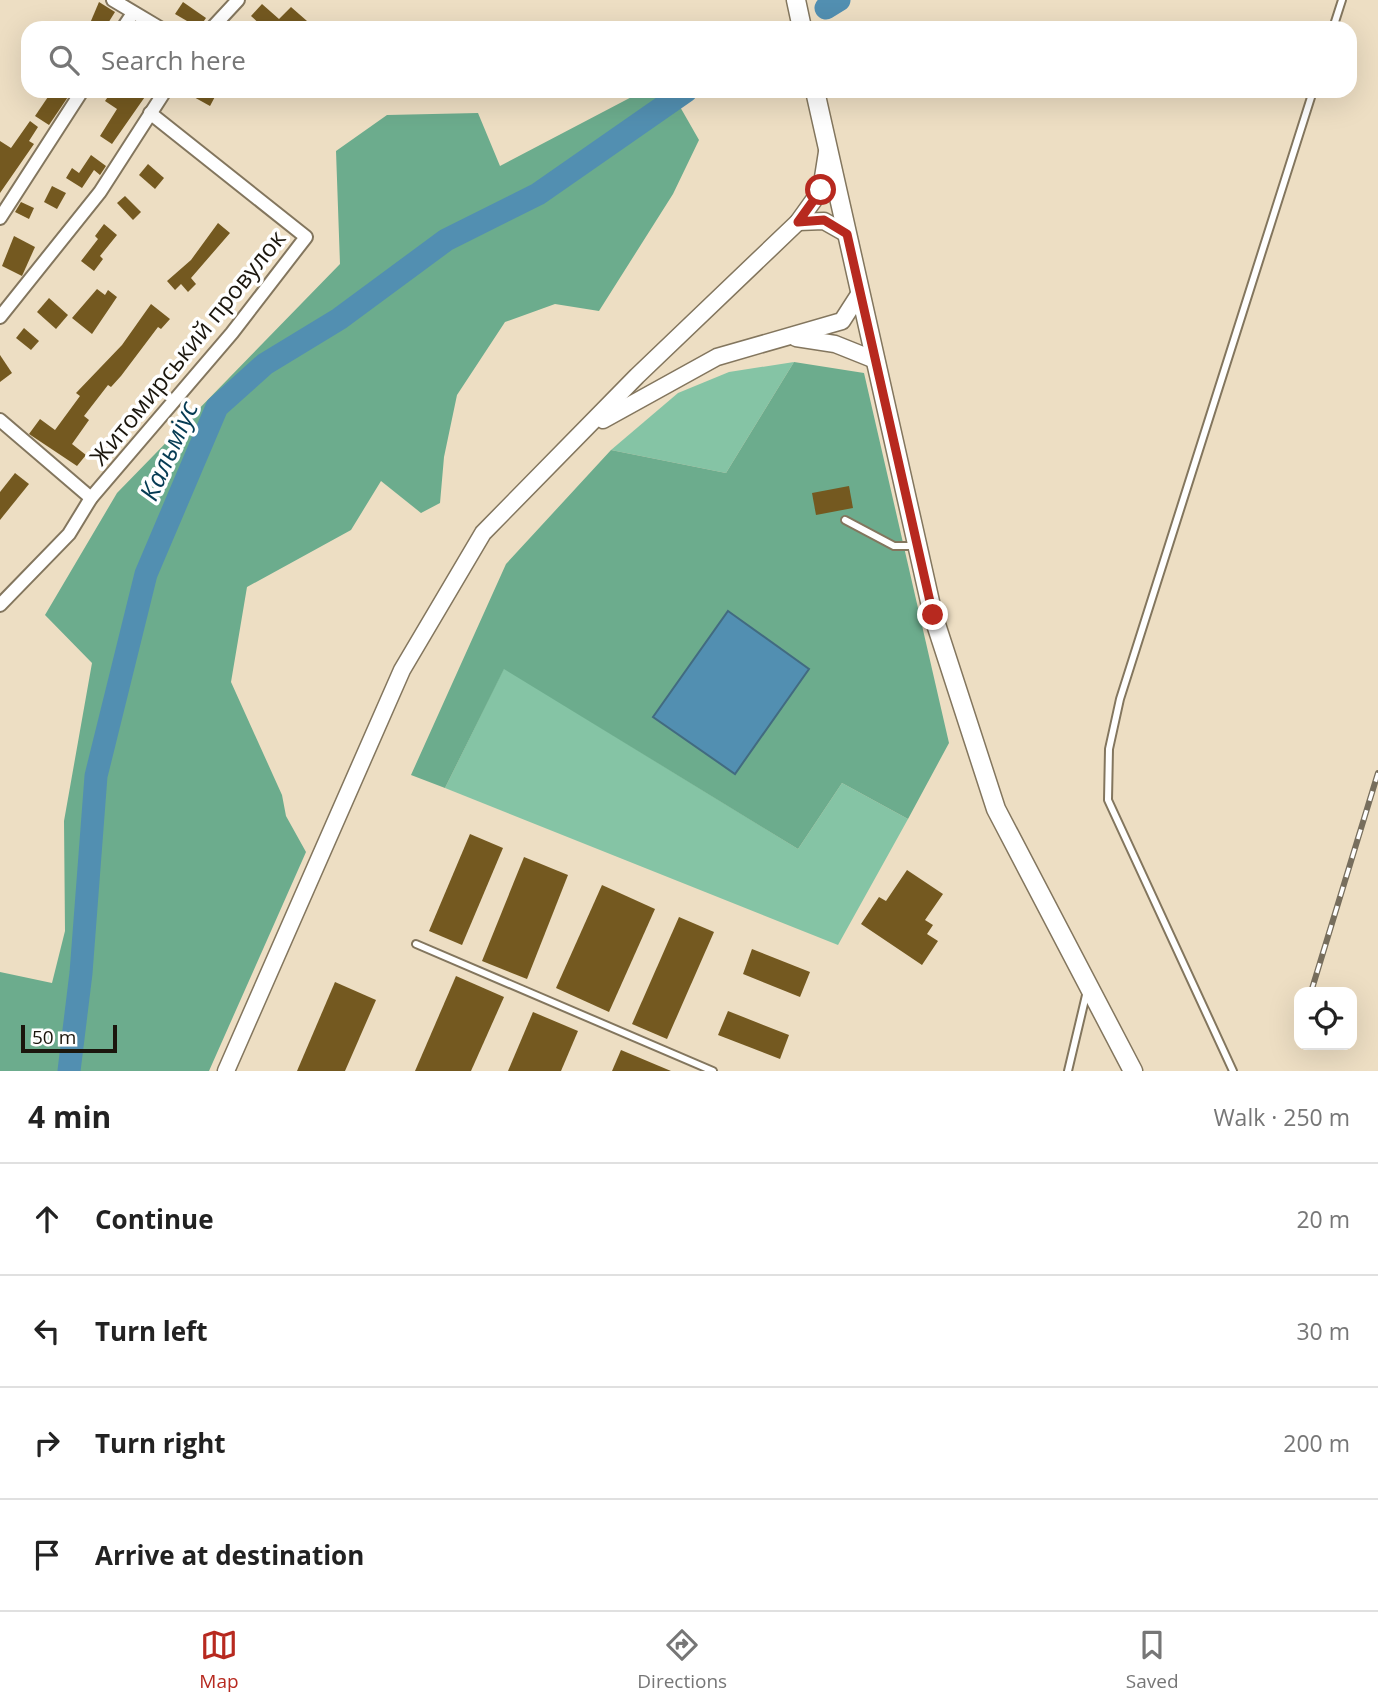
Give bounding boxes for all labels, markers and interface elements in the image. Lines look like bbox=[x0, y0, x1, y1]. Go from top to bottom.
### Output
search box bbox=[21, 21, 1357, 98]
icon: search bbox=[45, 41, 83, 79]
text: Search here bbox=[101, 42, 246, 78]
route start bbox=[805, 174, 836, 205]
street label: Житомирський провулок bbox=[82, 222, 293, 472]
water label: Кальміус bbox=[130, 395, 206, 506]
route end bbox=[917, 599, 948, 630]
map controls bbox=[1294, 987, 1357, 1050]
button: locate bbox=[1294, 987, 1357, 1050]
scale bar bbox=[21, 1022, 117, 1054]
text: 50 m bbox=[32, 1024, 76, 1050]
text: 4 min bbox=[28, 1096, 111, 1137]
text: Walk · 250 m bbox=[1213, 1101, 1350, 1133]
icon: ahead bbox=[28, 1200, 66, 1238]
text: Continue bbox=[95, 1201, 214, 1237]
text: 20 m bbox=[1296, 1203, 1350, 1235]
icon: left bbox=[28, 1312, 66, 1350]
text: Turn left bbox=[95, 1313, 207, 1349]
text: 30 m bbox=[1296, 1315, 1350, 1347]
icon: right bbox=[28, 1424, 66, 1462]
text: Turn right bbox=[95, 1425, 226, 1461]
text: 200 m bbox=[1283, 1427, 1350, 1459]
icon: arrive bbox=[28, 1536, 66, 1574]
text: Arrive at destination bbox=[95, 1537, 364, 1573]
tab: Map bbox=[199, 1626, 239, 1694]
tab: Directions bbox=[637, 1626, 727, 1694]
tab: Saved bbox=[1126, 1626, 1179, 1694]

